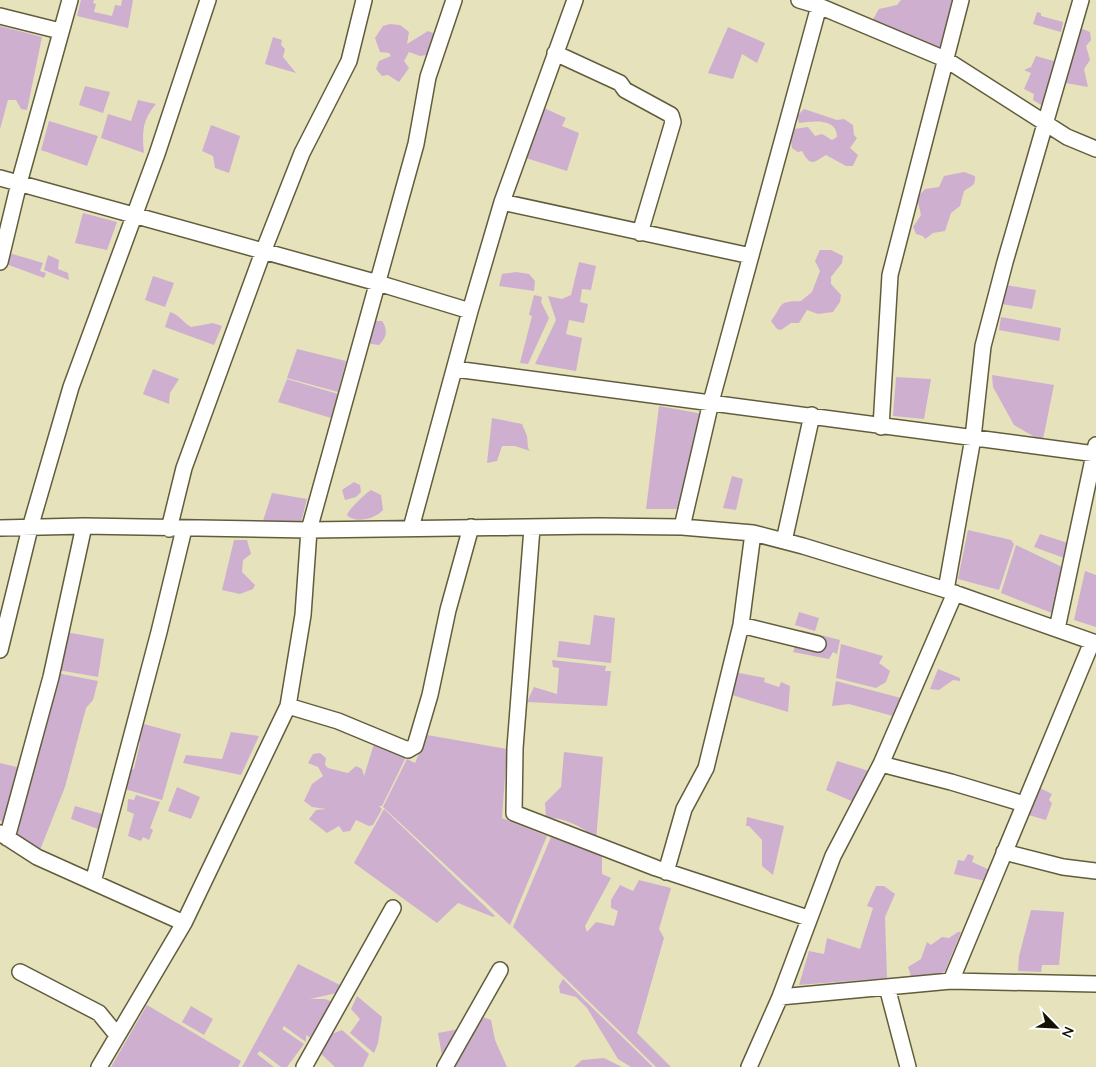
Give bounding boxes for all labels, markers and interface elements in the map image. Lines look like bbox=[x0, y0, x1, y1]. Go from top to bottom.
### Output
north arrow bbox=[1031, 1002, 1081, 1052]
text: N bbox=[1058, 1024, 1078, 1041]

